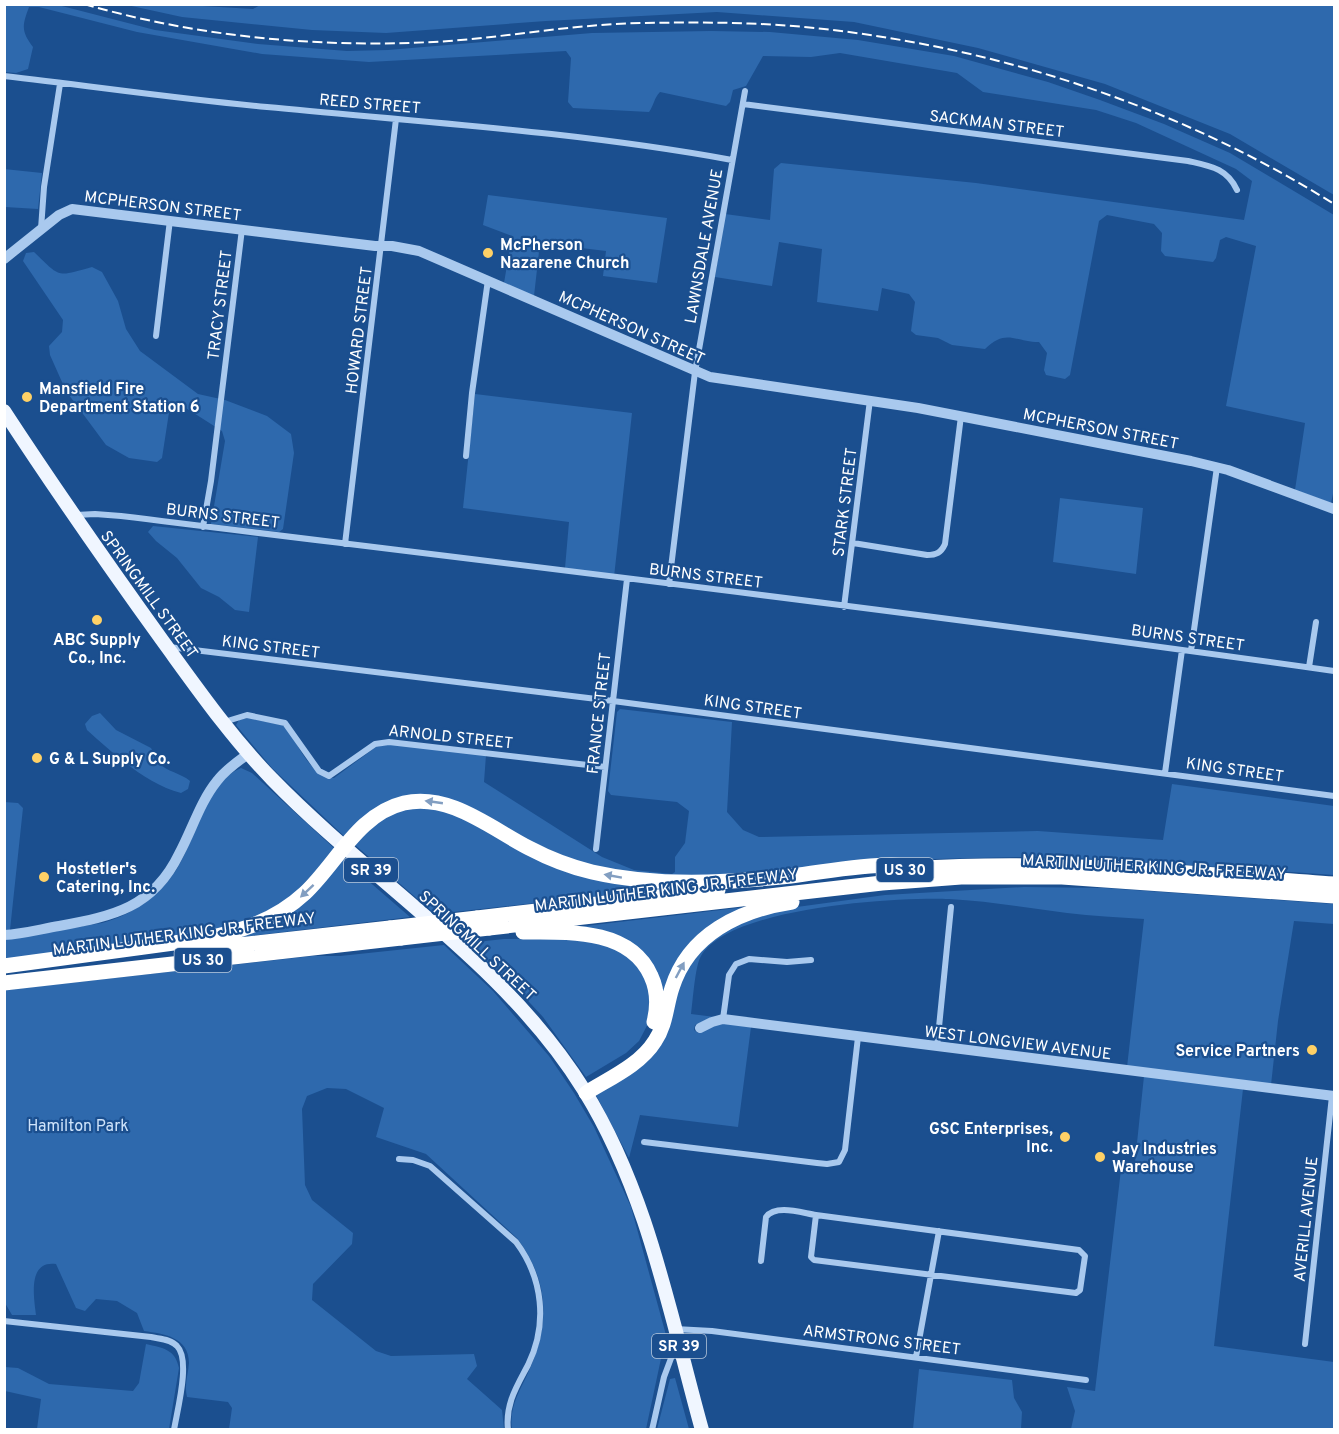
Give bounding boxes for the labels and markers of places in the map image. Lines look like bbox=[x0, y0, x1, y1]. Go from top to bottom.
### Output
place label: McPherson Nazarene Church bbox=[500, 236, 629, 274]
marker: McPherson Nazarene Church bbox=[481, 246, 495, 260]
place label: Mansfield Fire Department Station 6 bbox=[39, 380, 200, 418]
marker: Mansfield Fire Department Station 6 bbox=[20, 390, 34, 404]
marker: ABC Supply Co., Inc. bbox=[90, 613, 104, 627]
place label: ABC Supply Co., Inc. bbox=[53, 631, 141, 669]
place label: G & L Supply Co. bbox=[49, 750, 171, 770]
marker: G & L Supply Co. bbox=[30, 751, 44, 765]
place label: Hostetler's Catering, Inc. bbox=[56, 860, 155, 898]
marker: Hostetler's Catering, Inc. bbox=[37, 870, 51, 884]
place label: Service Partners bbox=[1176, 1042, 1300, 1062]
marker: Service Partners bbox=[1305, 1043, 1319, 1057]
place label: GSC Enterprises, Inc. bbox=[929, 1120, 1053, 1158]
marker: GSC Enterprises, Inc. bbox=[1058, 1130, 1072, 1144]
place label: Jay Industries Warehouse bbox=[1112, 1140, 1217, 1178]
marker: Jay Industries Warehouse bbox=[1093, 1150, 1107, 1164]

